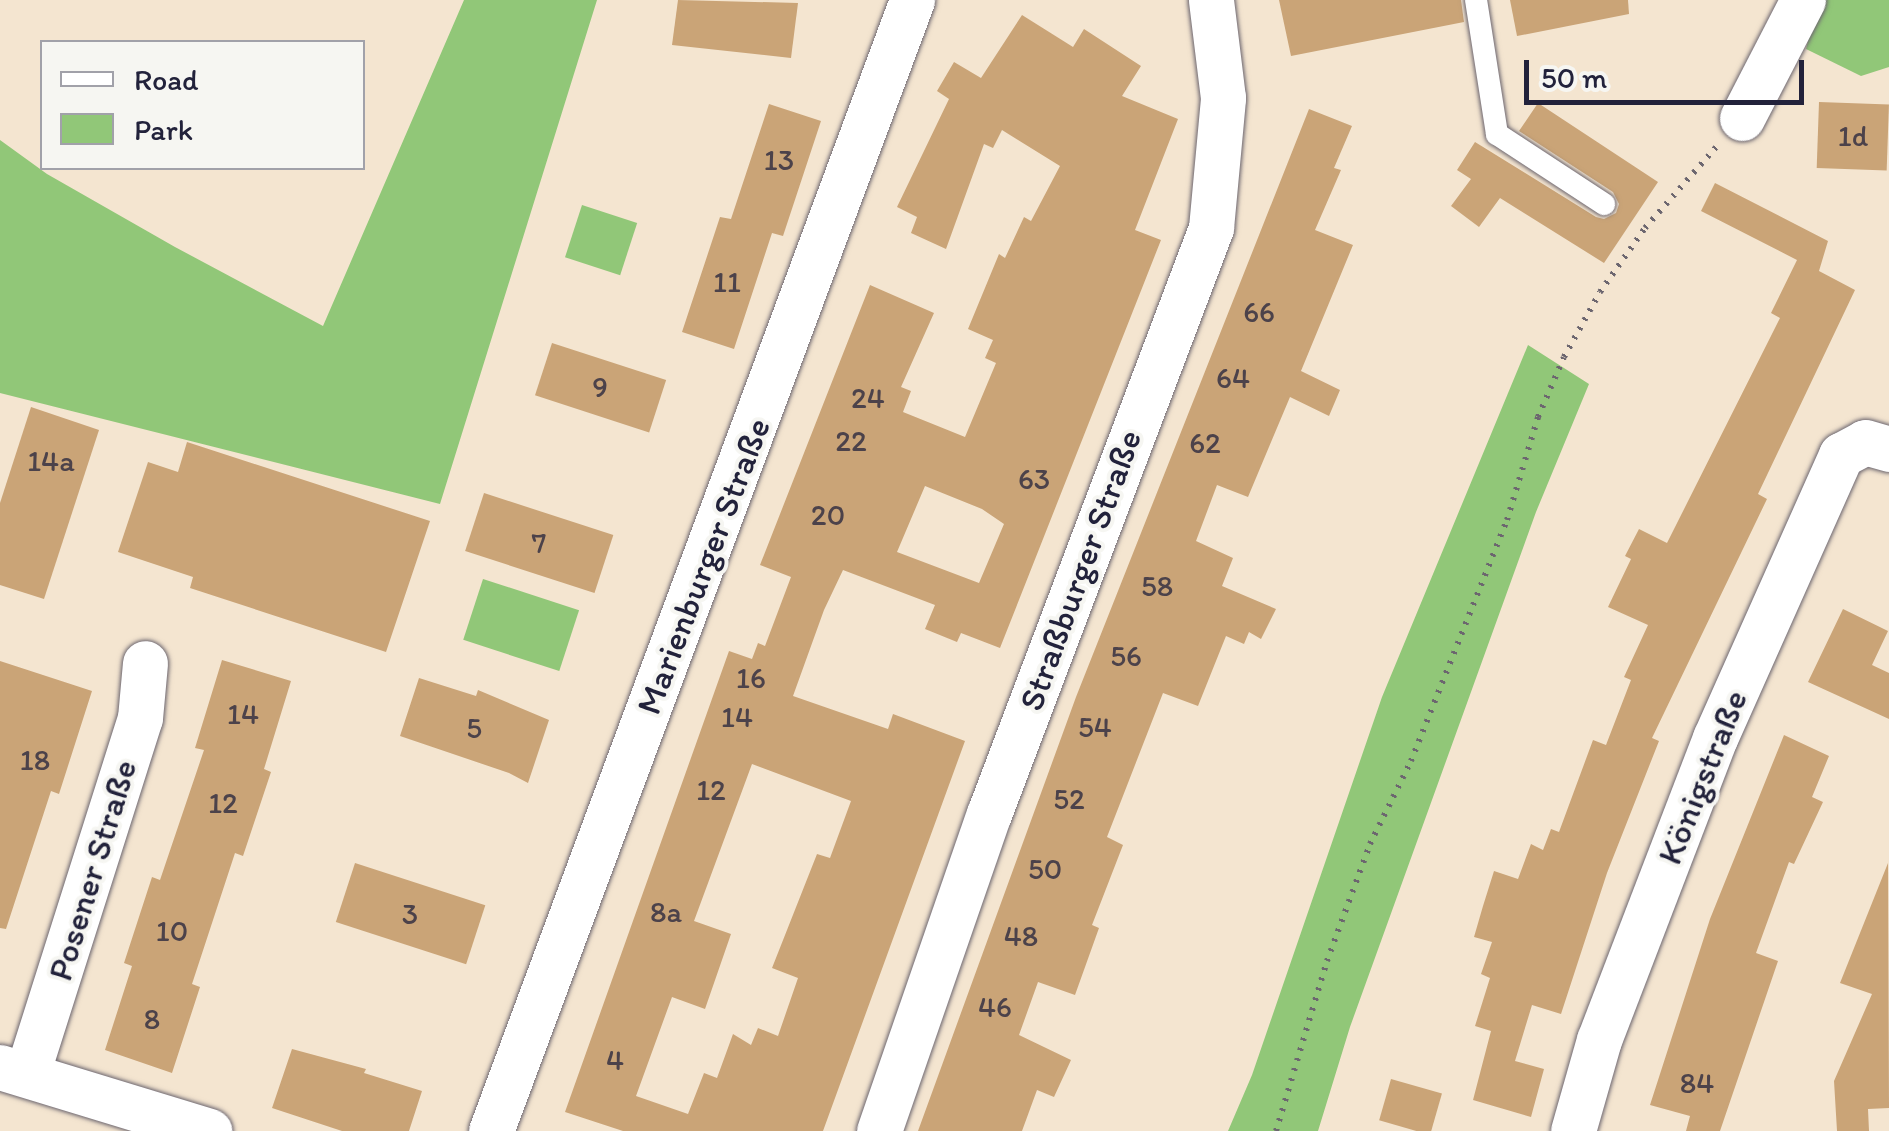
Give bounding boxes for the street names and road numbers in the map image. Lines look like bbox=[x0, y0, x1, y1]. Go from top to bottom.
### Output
street label: Marienburger Straße bbox=[627, 412, 779, 720]
street label: Straßburger Straße bbox=[1010, 424, 1150, 716]
street label: Königstraße bbox=[1648, 684, 1756, 870]
street label: Posener Straße bbox=[38, 755, 146, 985]

